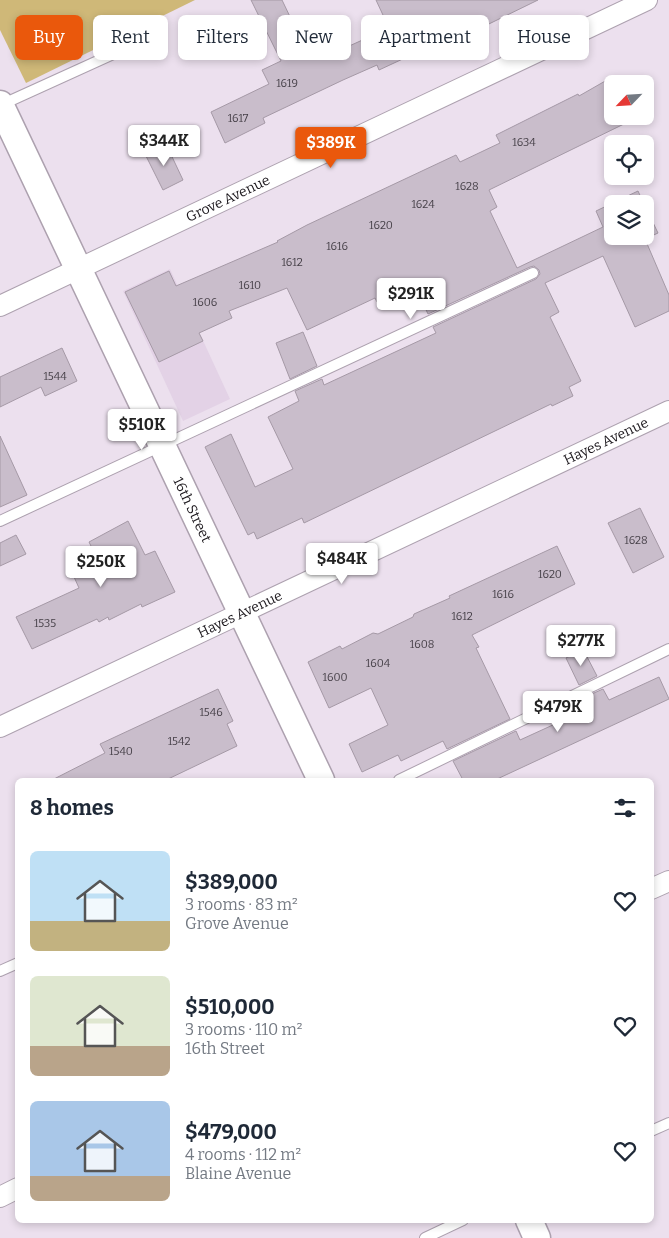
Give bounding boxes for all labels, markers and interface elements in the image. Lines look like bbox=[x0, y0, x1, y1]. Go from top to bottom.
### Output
chip: Buy bbox=[15, 15, 83, 60]
chip: Rent bbox=[93, 15, 168, 60]
chip: Filters bbox=[178, 15, 267, 60]
chip: New bbox=[277, 15, 351, 60]
chip: Apartment bbox=[361, 15, 489, 60]
chip: House bbox=[499, 15, 589, 60]
north arrow bbox=[604, 75, 654, 125]
map controls bbox=[604, 75, 654, 245]
house number: 1619 bbox=[276, 77, 298, 90]
house number: 1617 bbox=[228, 112, 249, 125]
pin: $344K bbox=[129, 124, 199, 167]
pin: $389K bbox=[296, 126, 366, 169]
text: $344K bbox=[139, 131, 189, 150]
text: $389K bbox=[306, 133, 356, 152]
button: locate bbox=[604, 135, 654, 185]
house number: 1634 bbox=[512, 136, 536, 149]
street label: Grove Avenue bbox=[183, 171, 273, 225]
house number: 1628 bbox=[455, 180, 479, 193]
button: layers bbox=[604, 195, 654, 245]
house number: 1624 bbox=[411, 198, 435, 211]
house number: 1620 bbox=[369, 219, 393, 232]
house number: 1616 bbox=[326, 240, 348, 253]
house number: 1612 bbox=[281, 256, 303, 269]
pin: $291K bbox=[376, 278, 446, 320]
house number: 1610 bbox=[239, 279, 261, 292]
text: $291K bbox=[388, 284, 434, 303]
house number: 1606 bbox=[193, 296, 217, 309]
house number: 1544 bbox=[43, 370, 67, 383]
pin: $510K bbox=[107, 408, 177, 451]
street label: Hayes Avenue bbox=[561, 414, 651, 468]
text: $510K bbox=[119, 415, 165, 434]
street label: 16th Street bbox=[170, 474, 215, 545]
house number: 1628 bbox=[624, 534, 648, 547]
pin: $484K bbox=[307, 542, 377, 585]
pin: $250K bbox=[66, 546, 136, 588]
text: $484K bbox=[317, 549, 367, 568]
text: $250K bbox=[76, 552, 126, 571]
house number: 1620 bbox=[538, 568, 562, 581]
street label: Hayes Avenue bbox=[195, 587, 285, 641]
house number: 1616 bbox=[492, 588, 514, 601]
house number: 1612 bbox=[451, 610, 473, 623]
house number: 1535 bbox=[34, 617, 56, 630]
pin: $277K bbox=[546, 624, 616, 667]
text: $277K bbox=[557, 631, 605, 650]
house number: 1608 bbox=[410, 638, 434, 651]
house number: 1604 bbox=[366, 657, 391, 670]
house number: 1600 bbox=[322, 671, 348, 684]
pin: $479K bbox=[523, 690, 593, 733]
text: $479K bbox=[534, 697, 582, 716]
house number: 1546 bbox=[199, 706, 223, 719]
house number: 1542 bbox=[168, 735, 190, 748]
house number: 1540 bbox=[109, 745, 133, 758]
icon: filters bbox=[611, 794, 639, 822]
text: 8 homes bbox=[30, 795, 114, 821]
text: $389,000 bbox=[185, 869, 278, 895]
icon: home bbox=[70, 871, 130, 931]
icon: heart bbox=[611, 887, 639, 915]
text: 3 rooms · 83 m² bbox=[185, 895, 298, 914]
text: Grove Avenue bbox=[185, 914, 289, 933]
text: $510,000 bbox=[185, 994, 275, 1020]
icon: home bbox=[70, 996, 130, 1056]
icon: heart bbox=[611, 1012, 639, 1040]
text: 3 rooms · 110 m² bbox=[185, 1020, 303, 1039]
text: 16th Street bbox=[185, 1039, 265, 1058]
text: $479,000 bbox=[185, 1119, 277, 1145]
icon: home bbox=[70, 1121, 130, 1181]
icon: heart bbox=[611, 1137, 639, 1165]
text: 4 rooms · 112 m² bbox=[185, 1145, 301, 1164]
text: Blaine Avenue bbox=[185, 1164, 291, 1183]

